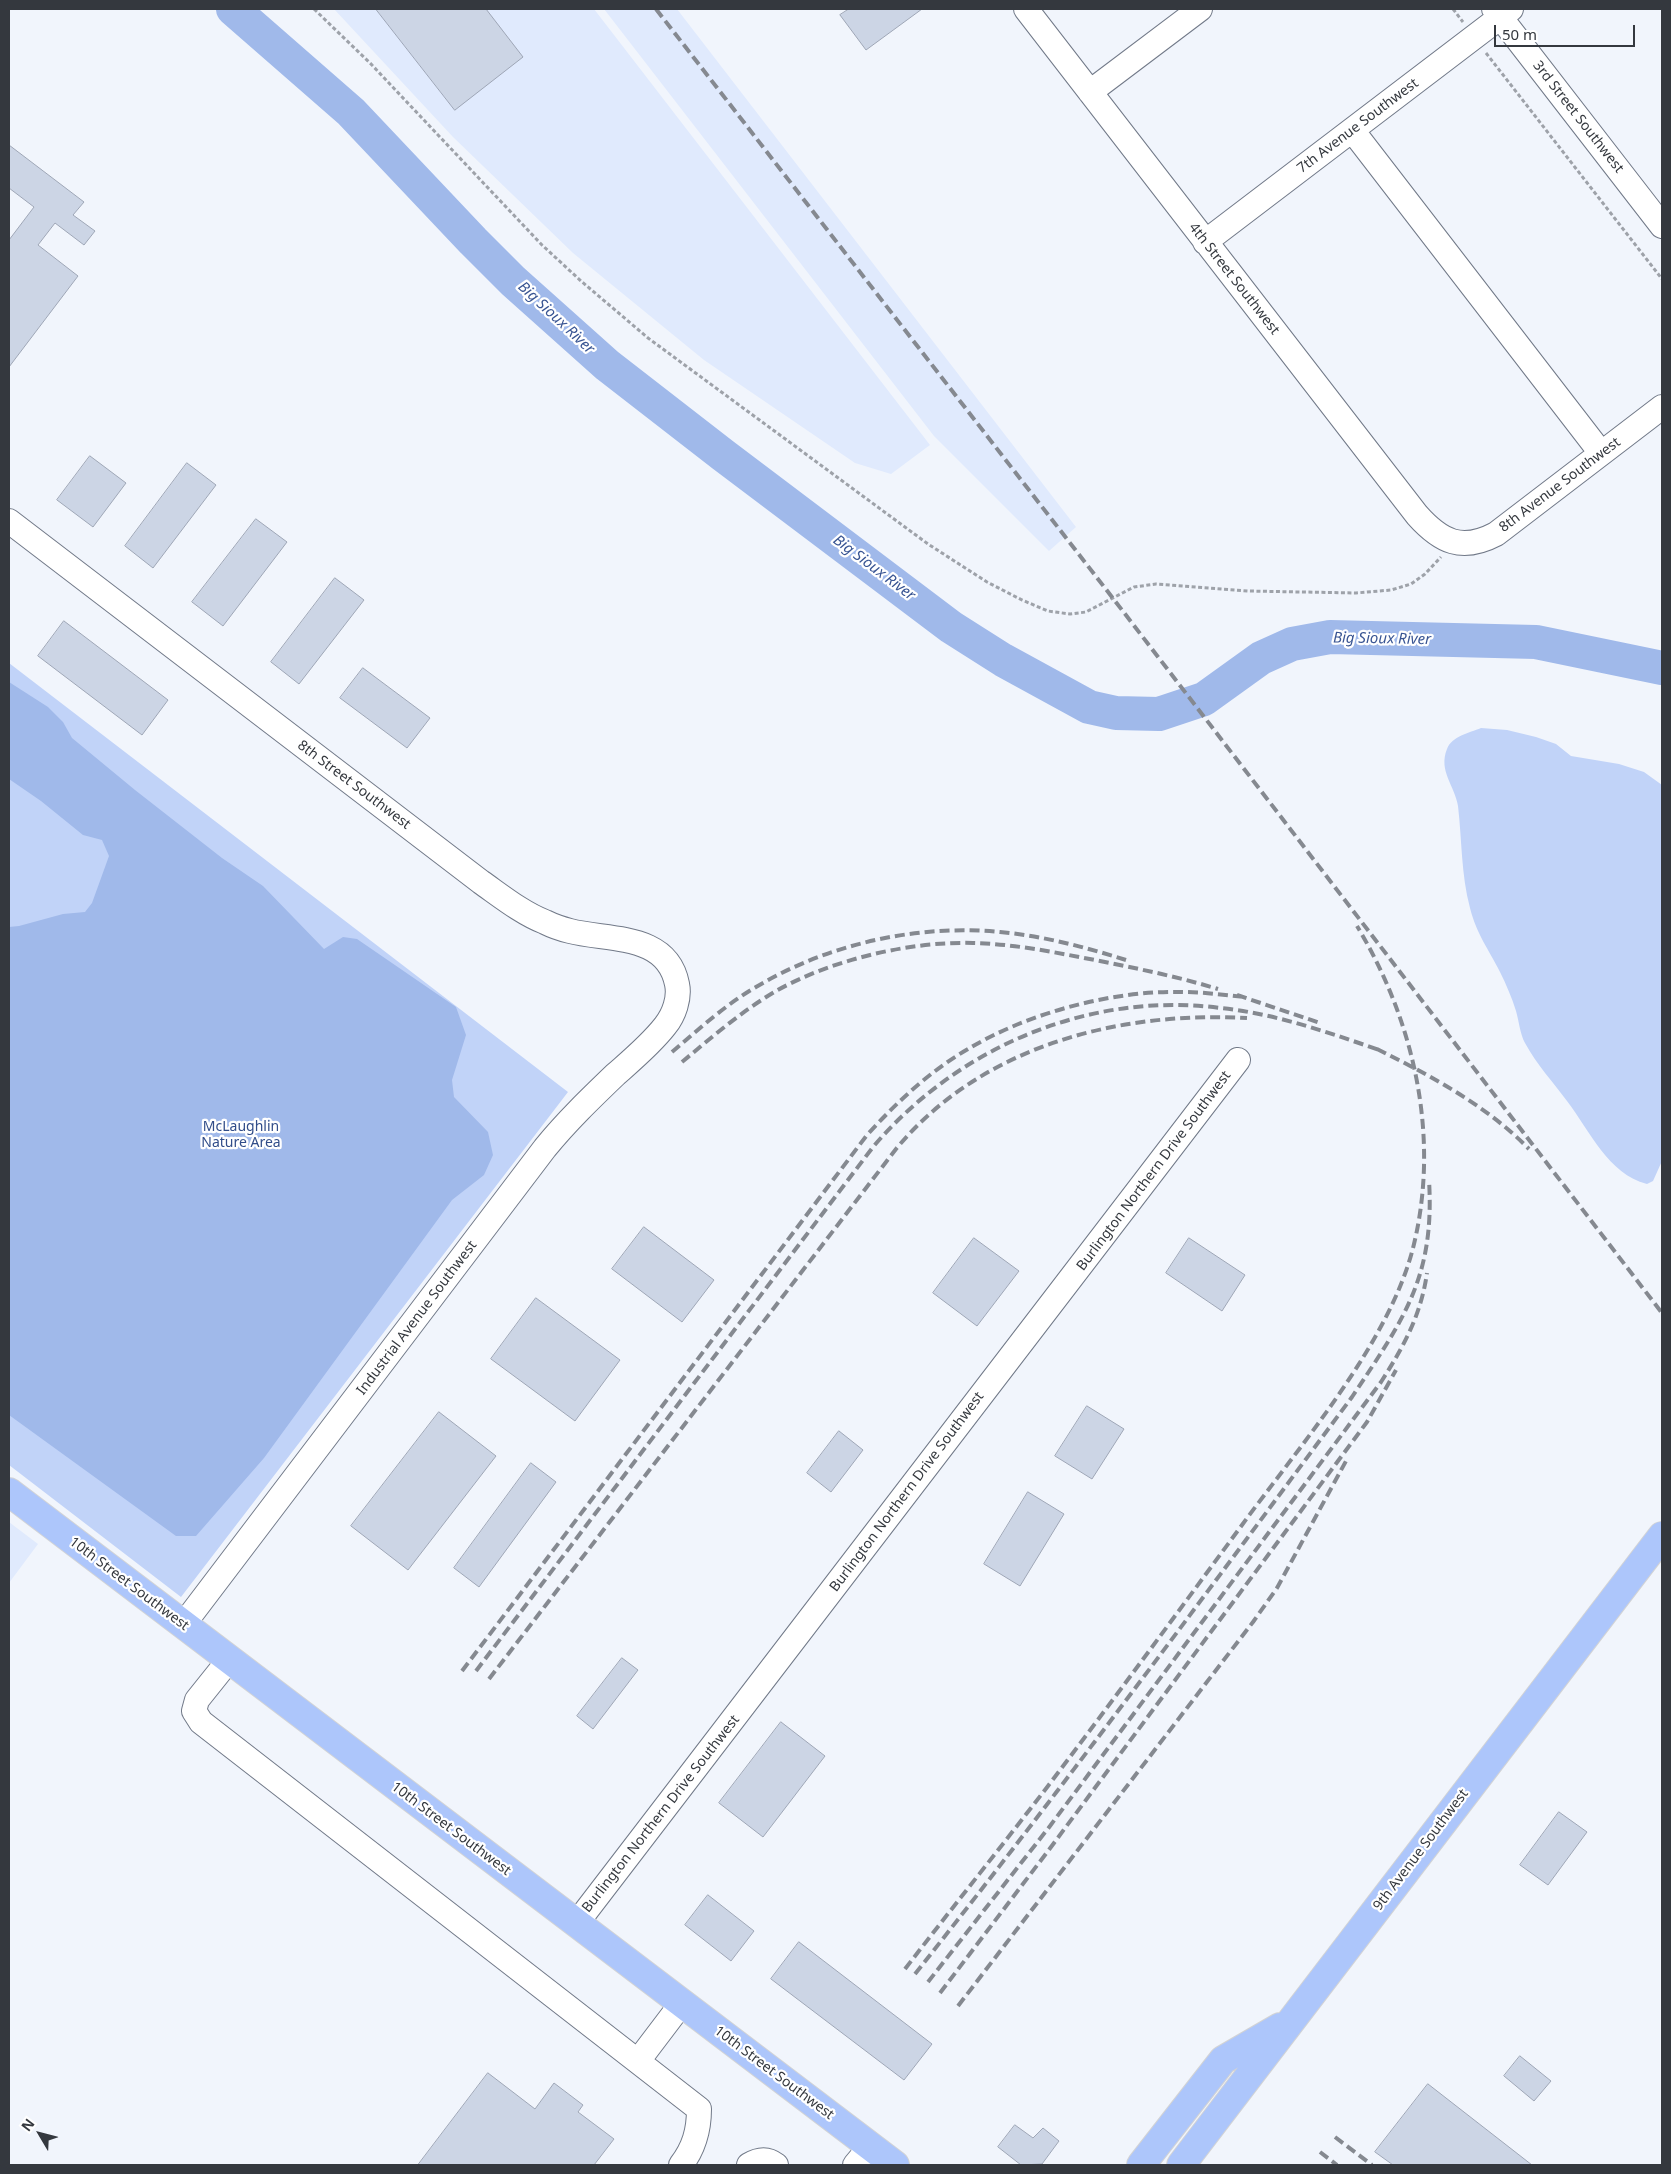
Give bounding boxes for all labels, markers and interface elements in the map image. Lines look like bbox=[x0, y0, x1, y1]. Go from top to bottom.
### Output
scale bar bbox=[1496, 15, 1637, 47]
text: 50 m bbox=[1502, 24, 1537, 44]
street label: 3rd Street Southwest bbox=[1529, 58, 1627, 176]
street label: 7th Avenue Southwest bbox=[1294, 75, 1422, 177]
street label: 4th Street Southwest bbox=[1185, 220, 1283, 338]
water label: Big Sioux River bbox=[514, 278, 598, 358]
street label: 8th Avenue Southwest bbox=[1496, 434, 1624, 536]
water label: Big Sioux River bbox=[829, 531, 919, 605]
water label: Big Sioux River bbox=[1333, 629, 1431, 649]
street label: 8th Street Southwest bbox=[294, 737, 414, 833]
street label: Burlington Northern Drive Southwest bbox=[1073, 1068, 1235, 1274]
park label: McLaughlin Nature Area bbox=[201, 1119, 281, 1152]
street label: Industrial Avenue Southwest bbox=[353, 1238, 481, 1398]
street label: Burlington Northern Drive Southwest bbox=[826, 1389, 988, 1595]
street label: 10th Street Southwest bbox=[66, 1534, 192, 1634]
street label: Burlington Northern Drive Southwest bbox=[579, 1712, 743, 1916]
street label: 10th Street Southwest bbox=[388, 1779, 514, 1879]
street label: 9th Avenue Southwest bbox=[1370, 1786, 1472, 1914]
street label: 10th Street Southwest bbox=[711, 2023, 837, 2123]
north arrow bbox=[15, 2109, 65, 2159]
text: N bbox=[17, 2114, 39, 2135]

